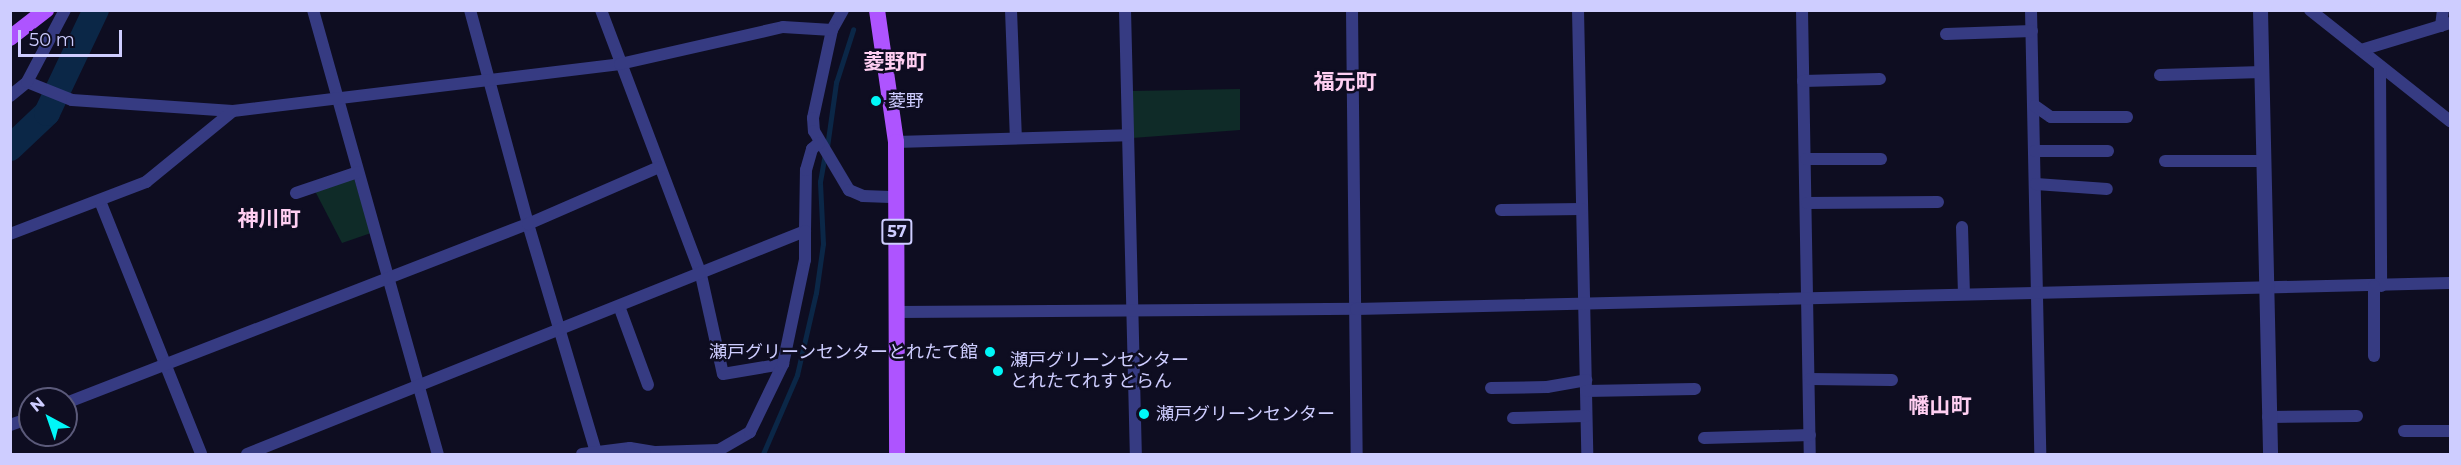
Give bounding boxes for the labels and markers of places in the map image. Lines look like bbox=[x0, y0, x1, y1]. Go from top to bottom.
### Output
place label: 菱野 bbox=[888, 90, 924, 112]
marker: 菱野 bbox=[869, 94, 883, 108]
place label: 瀬戸グリーンセンターとれたて館 bbox=[708, 341, 978, 363]
marker: 瀬戸グリーンセンターとれたて館 bbox=[983, 345, 997, 359]
place label: 瀬戸グリーンセンター とれたてれすとらん bbox=[1010, 350, 1190, 392]
marker: 瀬戸グリーンセンター とれたてれすとらん bbox=[991, 364, 1005, 378]
place label: 瀬戸グリーンセンター bbox=[1156, 403, 1336, 425]
marker: 瀬戸グリーンセンター bbox=[1137, 407, 1151, 421]

